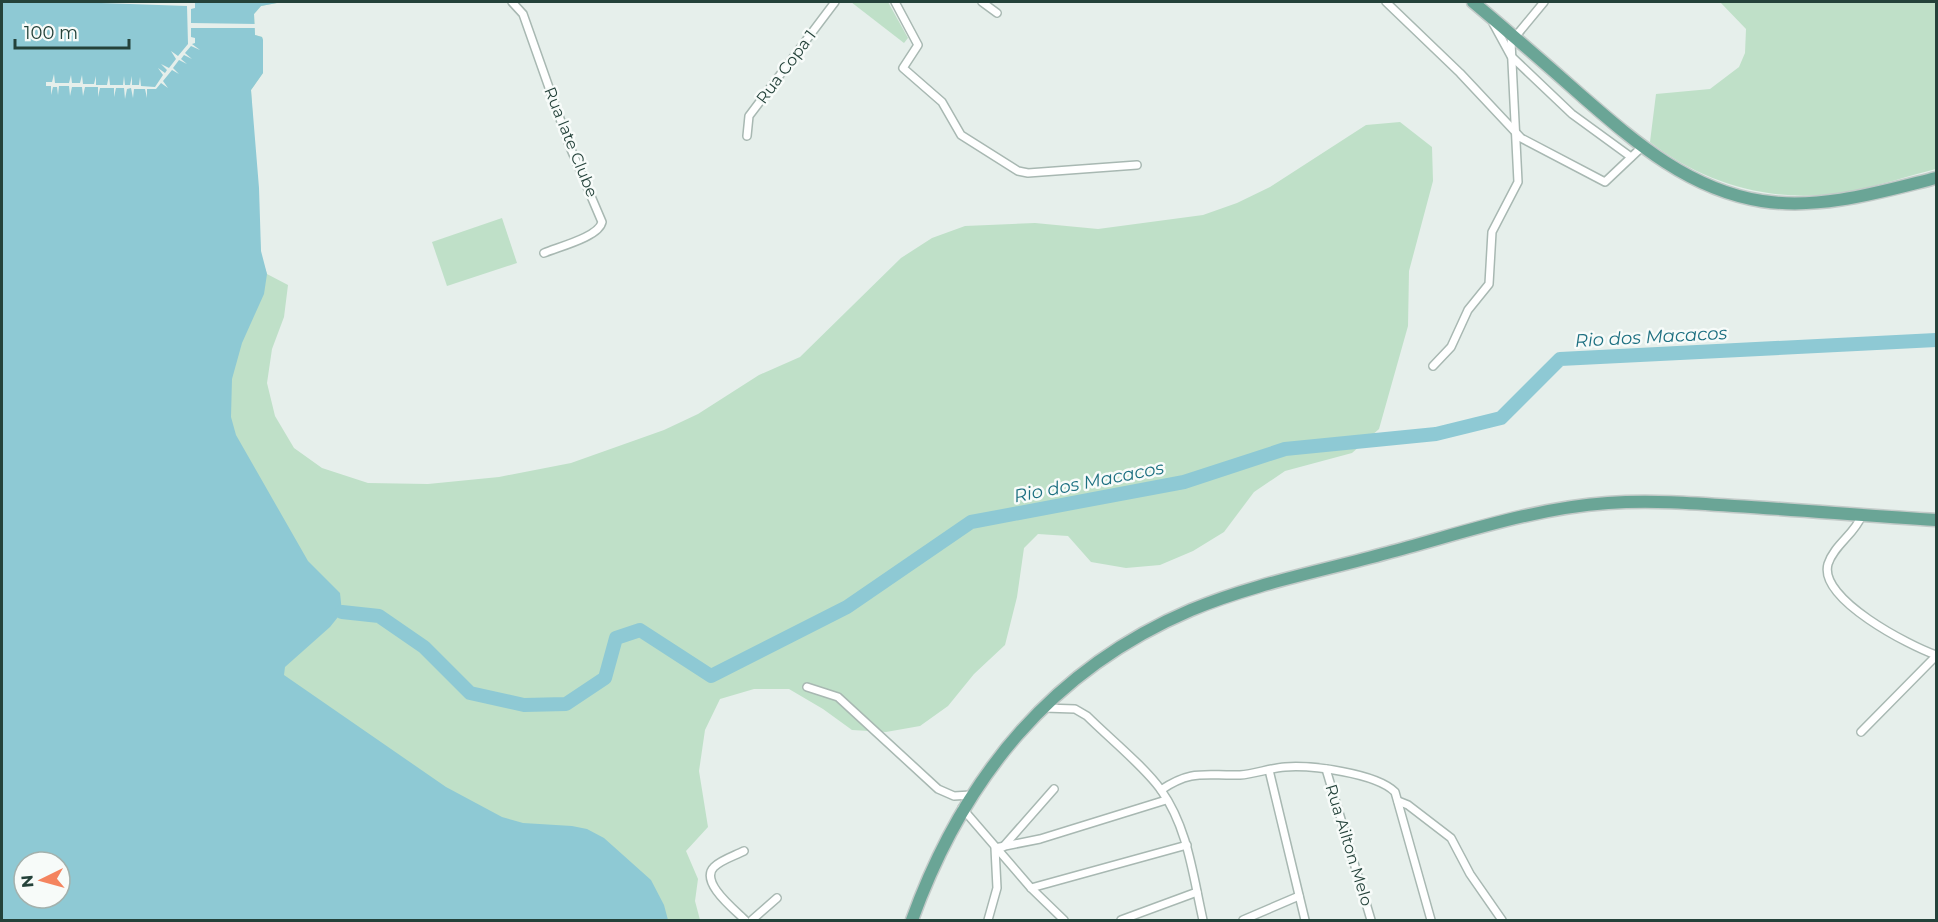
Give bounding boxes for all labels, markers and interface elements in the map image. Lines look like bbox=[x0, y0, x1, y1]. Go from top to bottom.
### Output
scale bar bbox=[15, 12, 129, 50]
text: 100 m bbox=[24, 22, 78, 44]
street label: Rua Copa 1 bbox=[752, 26, 820, 108]
street label: Rua Iate Clube bbox=[540, 84, 602, 200]
water label: Rio dos Macacos bbox=[1574, 322, 1728, 352]
water label: Rio dos Macacos bbox=[1012, 457, 1166, 507]
street label: Rua Ailton Melo bbox=[1321, 782, 1377, 908]
north arrow bbox=[12, 850, 72, 910]
text: N bbox=[18, 874, 38, 889]

